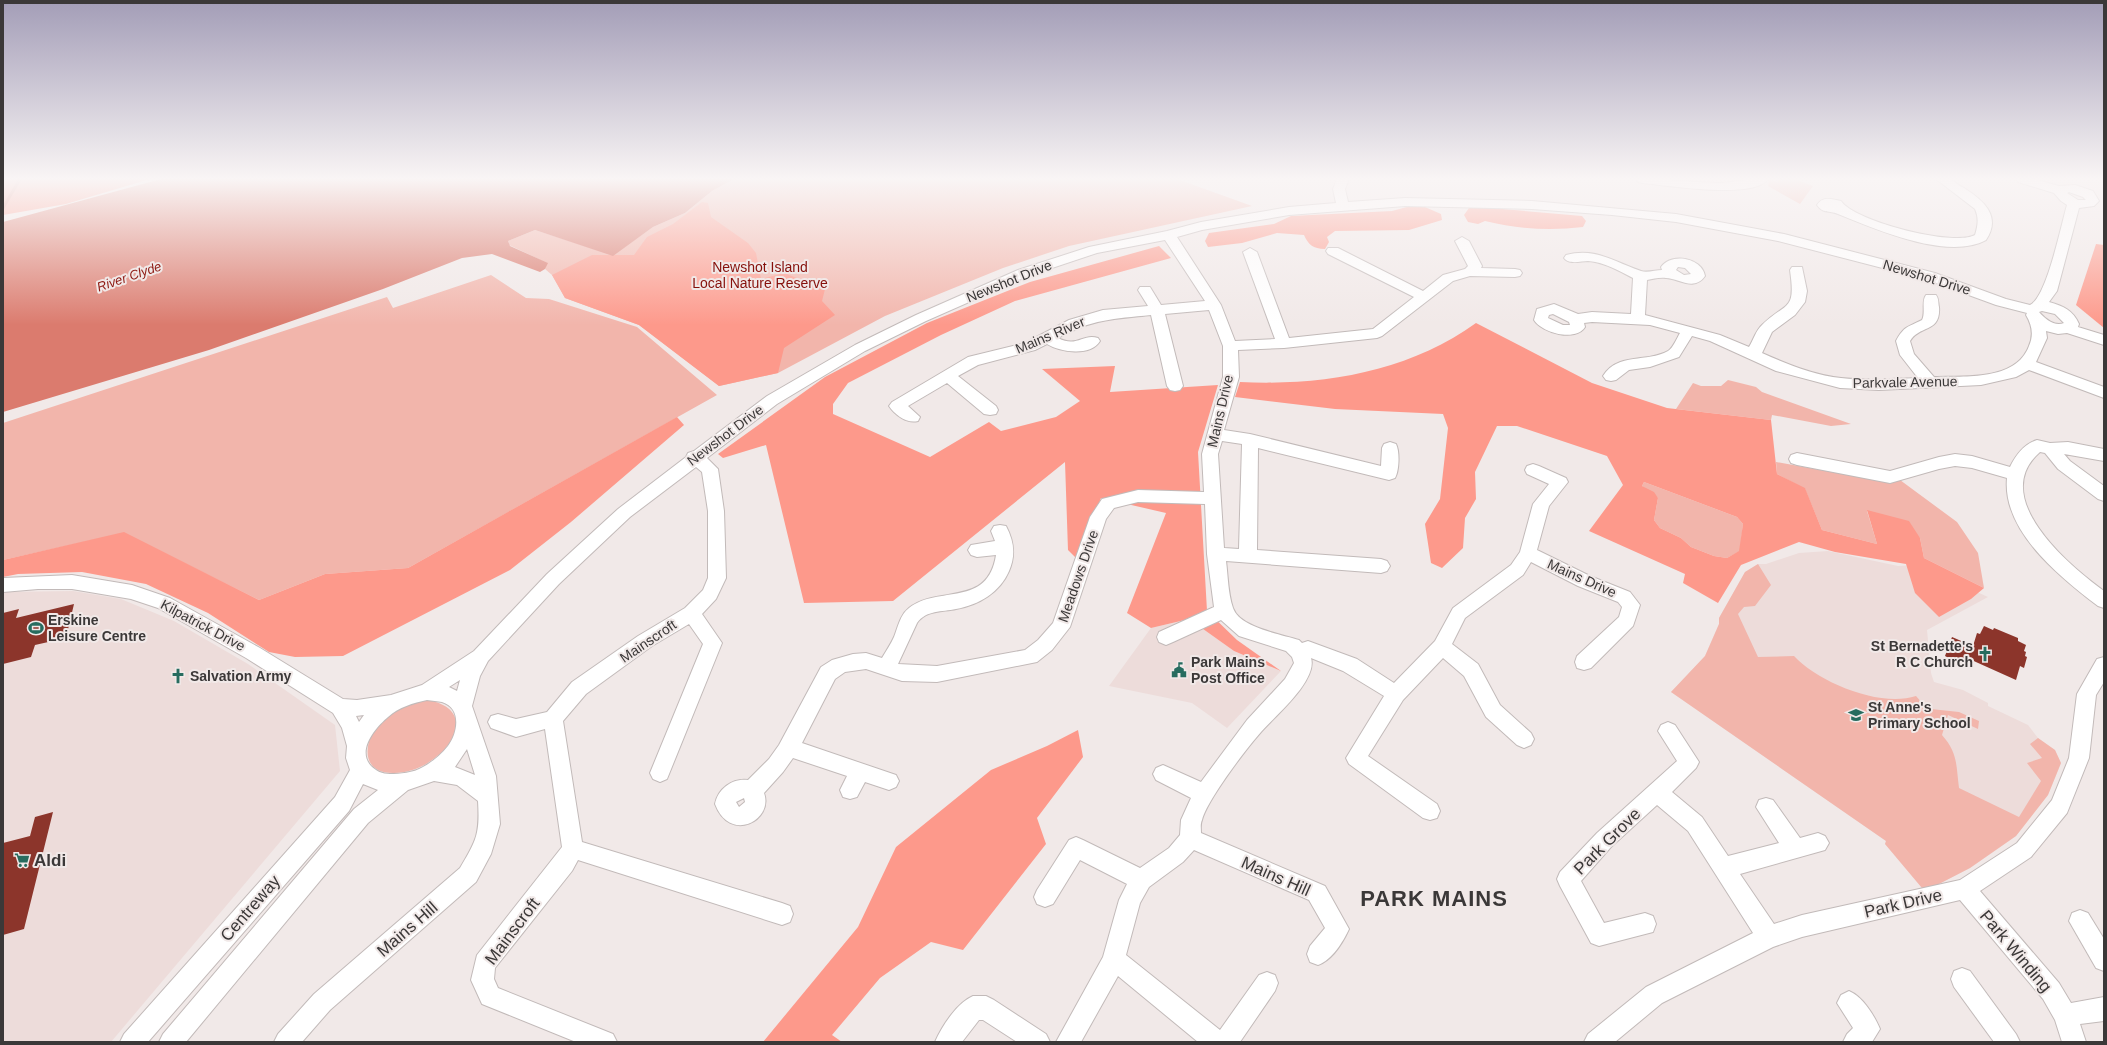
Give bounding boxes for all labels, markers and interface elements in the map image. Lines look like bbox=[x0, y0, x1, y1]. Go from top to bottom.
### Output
street label: Newshot Drive bbox=[964, 256, 1054, 305]
street label: Newshot Drive bbox=[1881, 256, 1973, 298]
water label: River Clyde bbox=[95, 258, 163, 295]
park label: Newshot Island Local Nature Reserve bbox=[692, 259, 828, 291]
street label: Mains River bbox=[1013, 313, 1087, 357]
street label: Mains Drive bbox=[1204, 373, 1236, 449]
street label: Parkvale Avenue bbox=[1852, 373, 1958, 391]
street label: Newshot Drive bbox=[684, 401, 766, 469]
street label: Meadows Drive bbox=[1055, 528, 1101, 624]
street label: Mains Drive bbox=[1545, 556, 1619, 600]
street label: Kilpatrick Drive bbox=[158, 596, 248, 654]
place label: Erskine Leisure Centre bbox=[48, 612, 146, 644]
street label: Mainscroft bbox=[617, 616, 679, 666]
sports icon: Erskine Leisure Centre bbox=[27, 619, 45, 637]
place label: St Bernadette's R C Church bbox=[1871, 638, 1973, 670]
church icon: St Bernadette's R C Church bbox=[1976, 645, 1994, 663]
place label: Park Mains Post Office bbox=[1191, 654, 1265, 686]
public building icon: Park Mains Post Office bbox=[1170, 661, 1188, 679]
church icon: Salvation Army bbox=[169, 667, 187, 685]
place label: Salvation Army bbox=[190, 668, 292, 684]
place label: St Anne's Primary School bbox=[1868, 699, 1971, 731]
school or university icon: St Anne's Primary School bbox=[1847, 706, 1865, 724]
street label: Park Grove bbox=[1570, 804, 1644, 878]
supermarket icon: Aldi bbox=[13, 851, 31, 869]
place label: Aldi bbox=[34, 851, 66, 870]
street label: Mains Hill bbox=[1238, 853, 1313, 900]
street label: Centreway bbox=[217, 871, 285, 945]
street label: Park Drive bbox=[1862, 885, 1944, 922]
district label: PARK MAINS bbox=[1360, 886, 1508, 911]
street label: Mainscroft bbox=[481, 894, 544, 968]
street label: Mains Hill bbox=[373, 898, 441, 961]
street label: Park Winding bbox=[1976, 906, 2055, 996]

